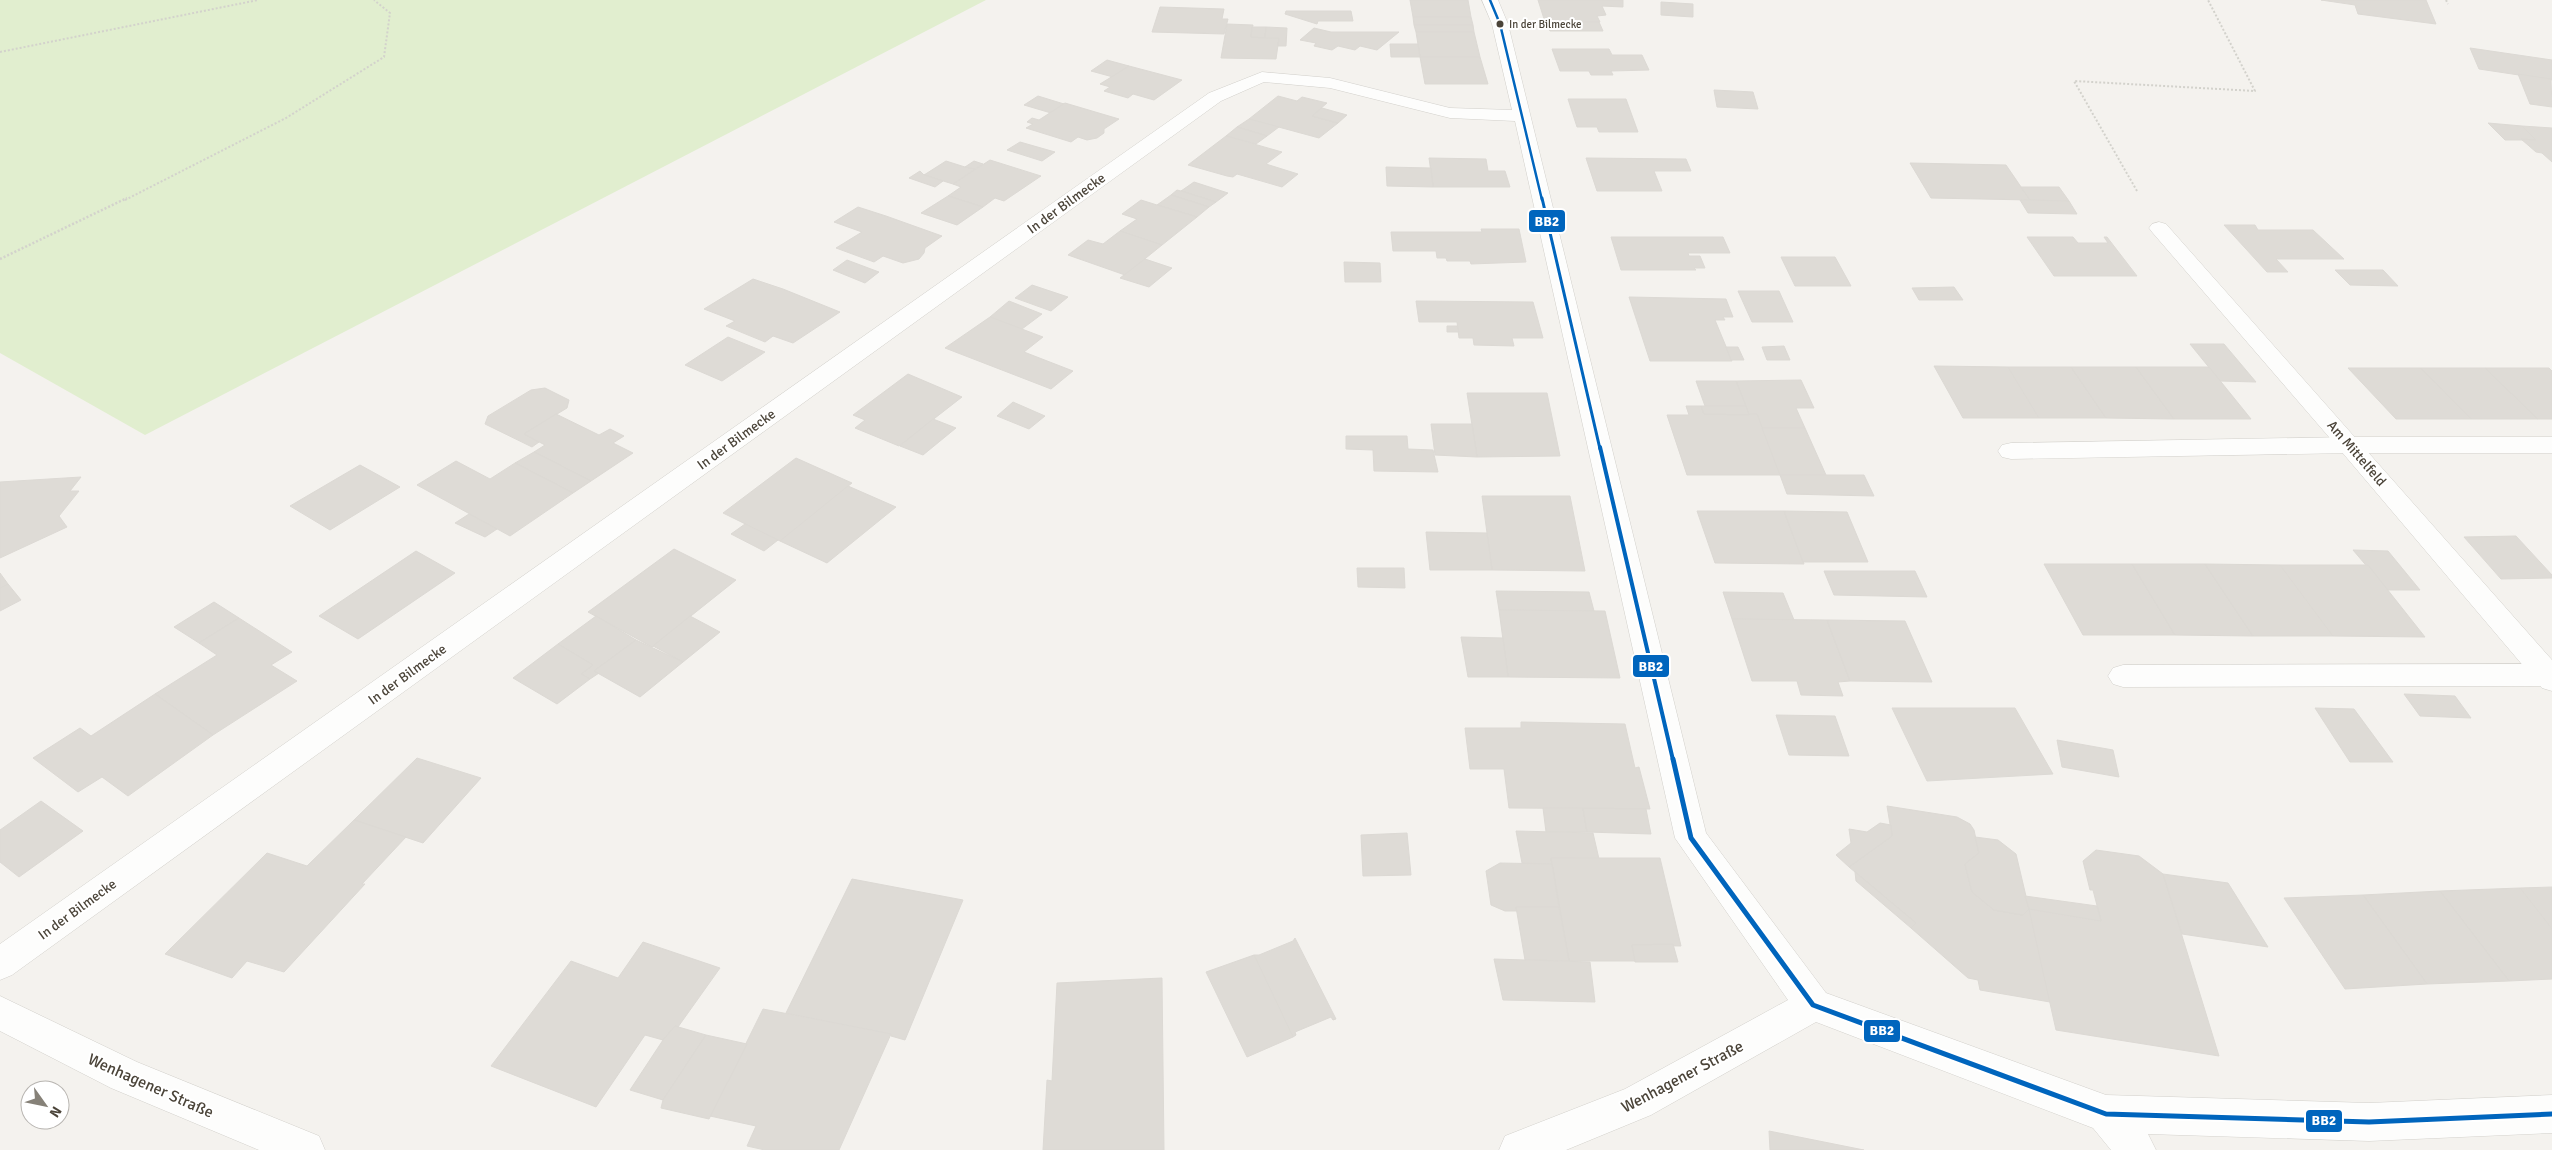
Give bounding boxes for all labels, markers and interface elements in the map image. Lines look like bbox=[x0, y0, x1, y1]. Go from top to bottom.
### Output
place label: In der Bilmecke bbox=[1509, 18, 1582, 31]
marker: In der Bilmecke bbox=[1495, 19, 1505, 29]
street label: In der Bilmecke bbox=[1024, 169, 1109, 237]
line badge: BB2 bbox=[1528, 209, 1566, 233]
text: BB2 bbox=[1535, 213, 1559, 230]
street label: In der Bilmecke bbox=[694, 405, 779, 473]
street label: Am Mittelfeld bbox=[2323, 417, 2390, 490]
street label: In der Bilmecke bbox=[365, 640, 450, 708]
line badge: BB2 bbox=[1632, 654, 1670, 678]
text: BB2 bbox=[1639, 658, 1663, 675]
street label: In der Bilmecke bbox=[35, 875, 120, 943]
line badge: BB2 bbox=[1863, 1019, 1901, 1043]
text: BB2 bbox=[1870, 1022, 1894, 1039]
street label: Wenhagener Straße bbox=[1618, 1036, 1747, 1118]
street label: Wenhagener Straße bbox=[85, 1049, 217, 1123]
north arrow bbox=[20, 1080, 70, 1130]
text: N bbox=[46, 1103, 65, 1121]
line badge: BB2 bbox=[2305, 1109, 2343, 1133]
text: BB2 bbox=[2312, 1112, 2336, 1129]

